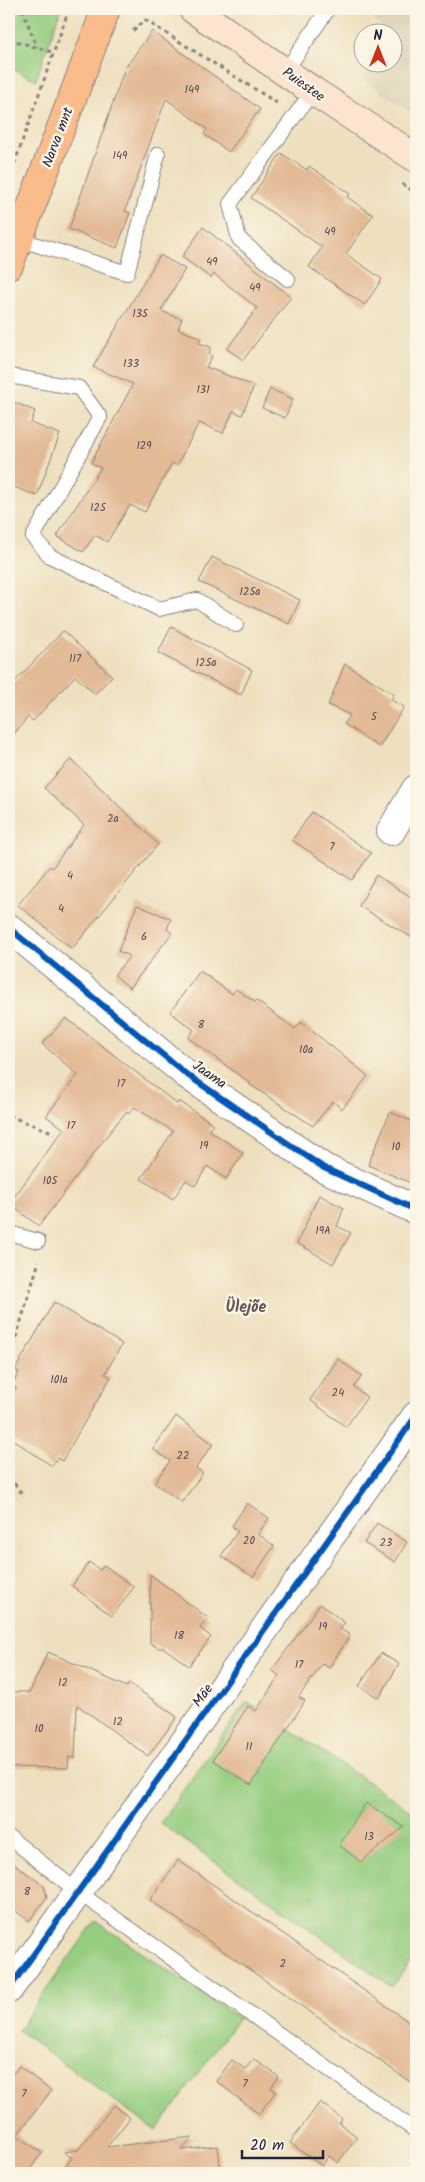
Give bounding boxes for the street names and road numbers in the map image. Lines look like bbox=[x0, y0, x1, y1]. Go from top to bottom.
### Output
street label: Puiestee bbox=[277, 62, 330, 108]
street label: Narva mnt bbox=[36, 104, 80, 171]
street label: Jaama bbox=[188, 1055, 231, 1095]
street label: Mäe bbox=[187, 1679, 219, 1712]

